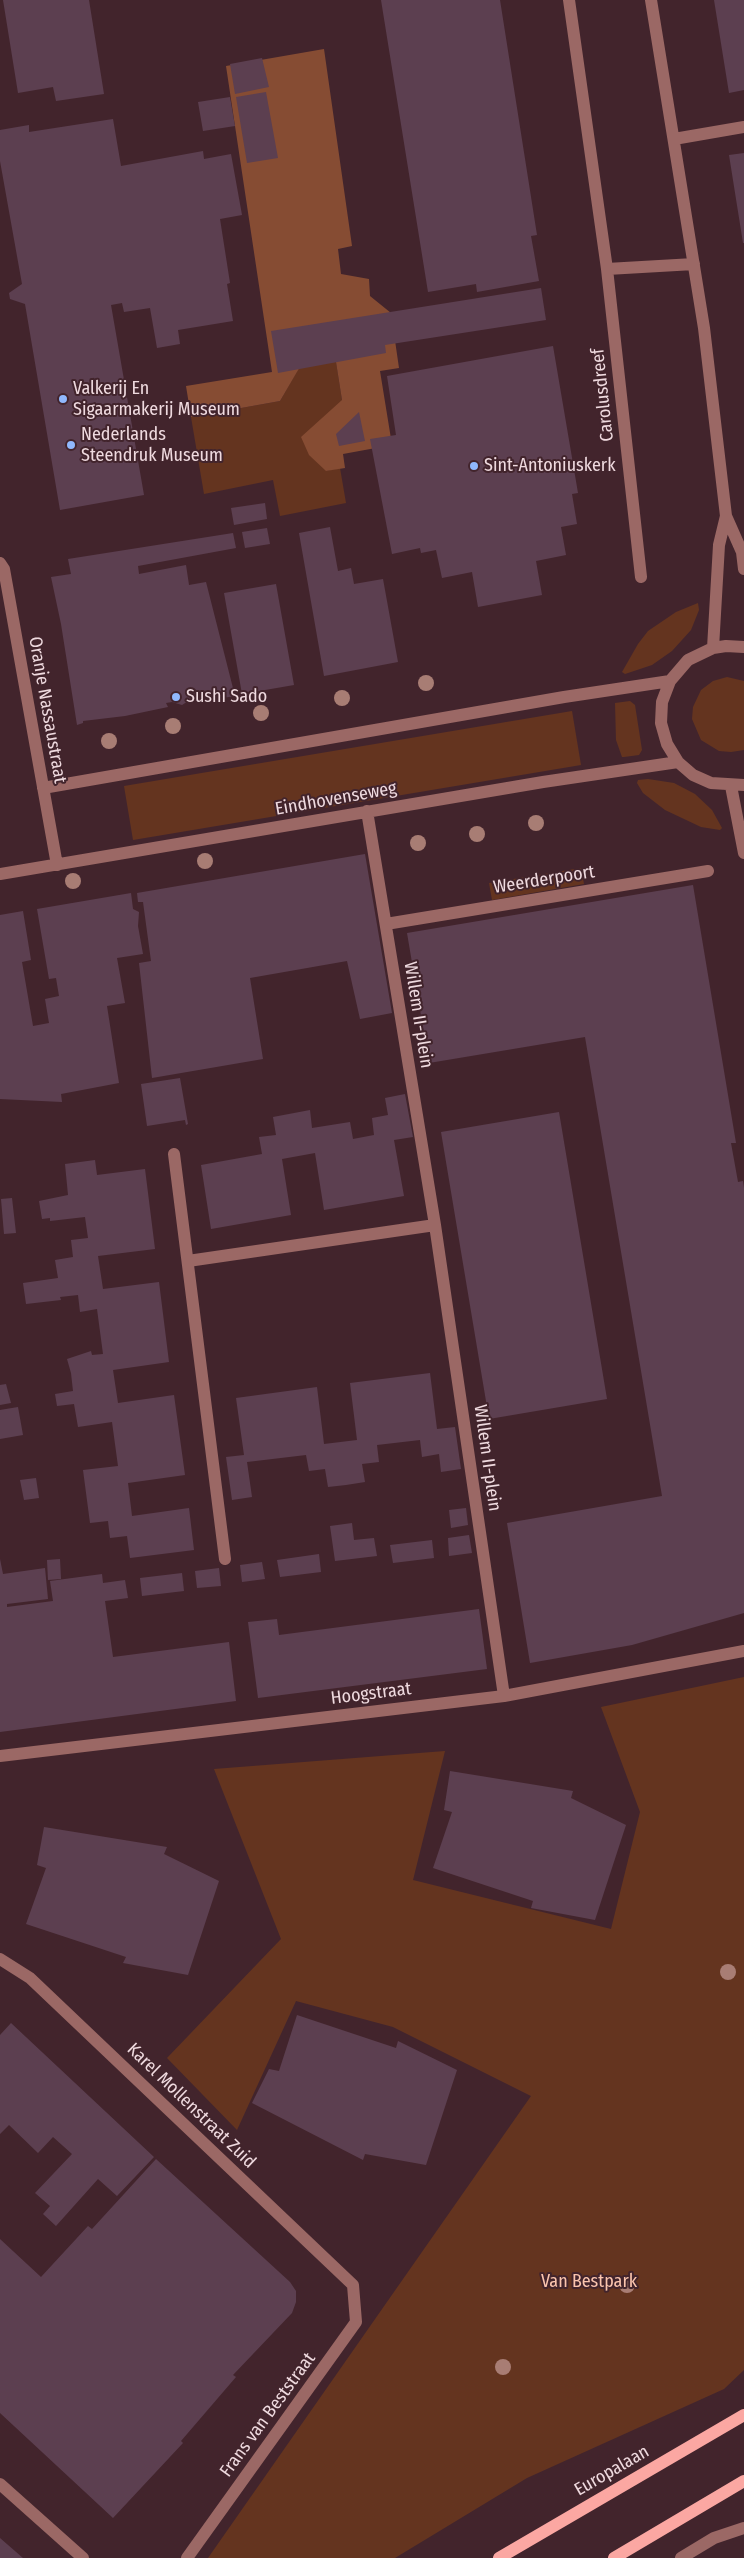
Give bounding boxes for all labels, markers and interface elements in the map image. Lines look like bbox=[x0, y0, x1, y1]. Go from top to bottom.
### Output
street label: Carolusdreef bbox=[587, 347, 619, 443]
place label: Valkerij En Sigaarmakerij Museum bbox=[73, 378, 240, 420]
marker: Valkerij En Sigaarmakerij Museum bbox=[57, 393, 69, 405]
place label: Nederlands Steendruk Museum bbox=[81, 424, 223, 466]
marker: Nederlands Steendruk Museum bbox=[65, 439, 77, 451]
place label: Sint-Antoniuskerk bbox=[484, 455, 616, 477]
marker: Sint-Antoniuskerk bbox=[468, 460, 480, 472]
street label: Oranje Nassaustraat bbox=[23, 635, 71, 785]
place label: Sushi Sado bbox=[186, 686, 267, 708]
marker: Sushi Sado bbox=[170, 691, 182, 703]
street label: Eindhovenseweg bbox=[274, 778, 398, 820]
street label: Weerderpoort bbox=[492, 861, 596, 899]
street label: Willem II-plein bbox=[399, 960, 437, 1070]
street label: Willem II-plein bbox=[469, 1403, 505, 1513]
street label: Hoogstraat bbox=[330, 1678, 412, 1710]
street label: Karel Mollenstraat Zuid bbox=[122, 2039, 260, 2173]
park label: Van Bestpark bbox=[541, 2271, 637, 2293]
street label: Frans van Beststraat bbox=[216, 2349, 320, 2481]
street label: Europalaan bbox=[571, 2441, 653, 2501]

